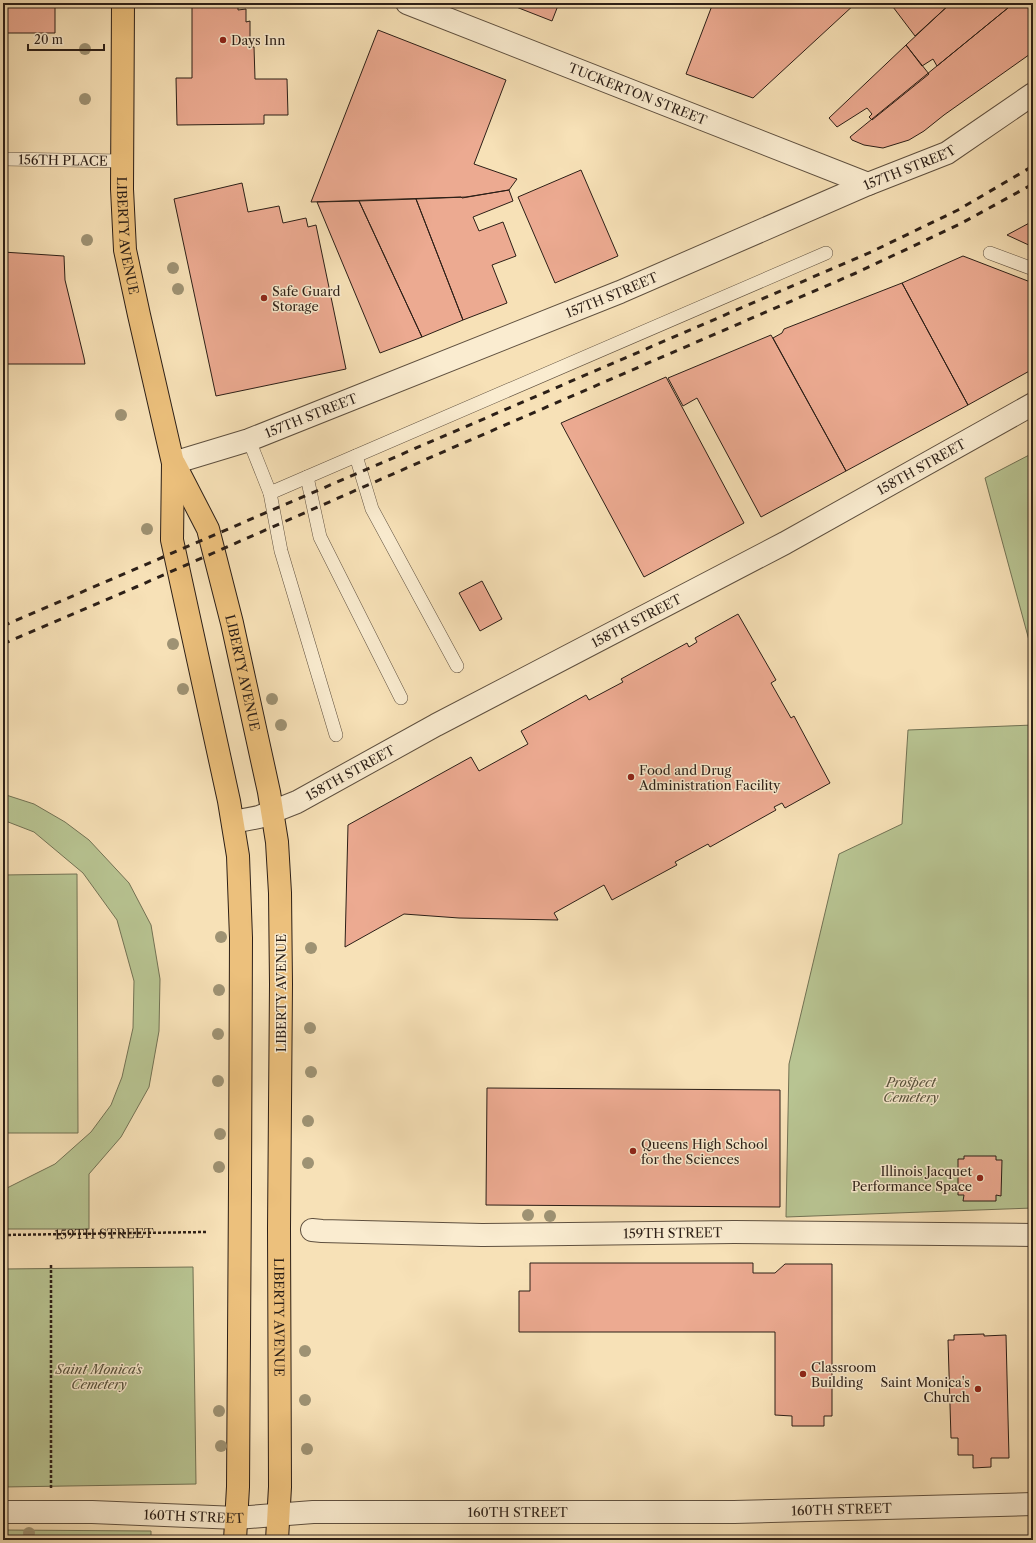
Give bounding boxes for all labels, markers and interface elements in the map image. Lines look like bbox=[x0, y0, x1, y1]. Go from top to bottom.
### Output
scale bar bbox=[28, 26, 104, 52]
text: 20 m bbox=[34, 32, 63, 47]
place label: Days Inn bbox=[231, 32, 285, 48]
marker: Days Inn bbox=[218, 35, 228, 45]
street label: TUCKERTON STREET bbox=[566, 59, 710, 128]
street label: 157TH STREET bbox=[861, 141, 959, 193]
street label: 156TH PLACE bbox=[18, 151, 108, 169]
street label: LIBERTY AVENUE bbox=[114, 177, 142, 296]
street label: 157TH STREET bbox=[563, 269, 660, 321]
place label: Safe Guard Storage bbox=[272, 283, 340, 314]
marker: Safe Guard Storage bbox=[259, 293, 269, 303]
street label: 157TH STREET bbox=[262, 390, 360, 441]
street label: 158TH STREET bbox=[874, 435, 969, 498]
street label: 158TH STREET bbox=[588, 590, 684, 651]
street label: LIBERTY AVENUE bbox=[222, 613, 263, 733]
street label: 158TH STREET bbox=[303, 741, 398, 804]
place label: Food and Drug Administration Facility bbox=[638, 762, 781, 793]
marker: Food and Drug Administration Facility bbox=[626, 772, 636, 782]
street label: LIBERTY AVENUE bbox=[273, 934, 289, 1052]
park label: Prospect Cemetery bbox=[883, 1074, 939, 1105]
place label: Queens High School for the Sciences bbox=[641, 1136, 768, 1167]
marker: Queens High School for the Sciences bbox=[628, 1146, 638, 1156]
place label: Illinois Jacquet Performance Space bbox=[852, 1163, 972, 1194]
marker: Illinois Jacquet Performance Space bbox=[975, 1173, 985, 1183]
street label: 159TH STREET bbox=[623, 1224, 723, 1241]
street label: 159TH STREET bbox=[54, 1225, 154, 1242]
street label: LIBERTY AVENUE bbox=[271, 1258, 288, 1377]
place label: Classroom Building bbox=[811, 1359, 876, 1390]
park label: Saint Monica's Cemetery bbox=[55, 1361, 143, 1392]
marker: Classroom Building bbox=[798, 1369, 808, 1379]
place label: Saint Monica's Church bbox=[881, 1374, 970, 1405]
marker: Saint Monica's Church bbox=[973, 1384, 983, 1394]
street label: 160TH STREET bbox=[791, 1500, 892, 1518]
street label: 160TH STREET bbox=[467, 1504, 568, 1520]
street label: 160TH STREET bbox=[143, 1506, 245, 1526]

